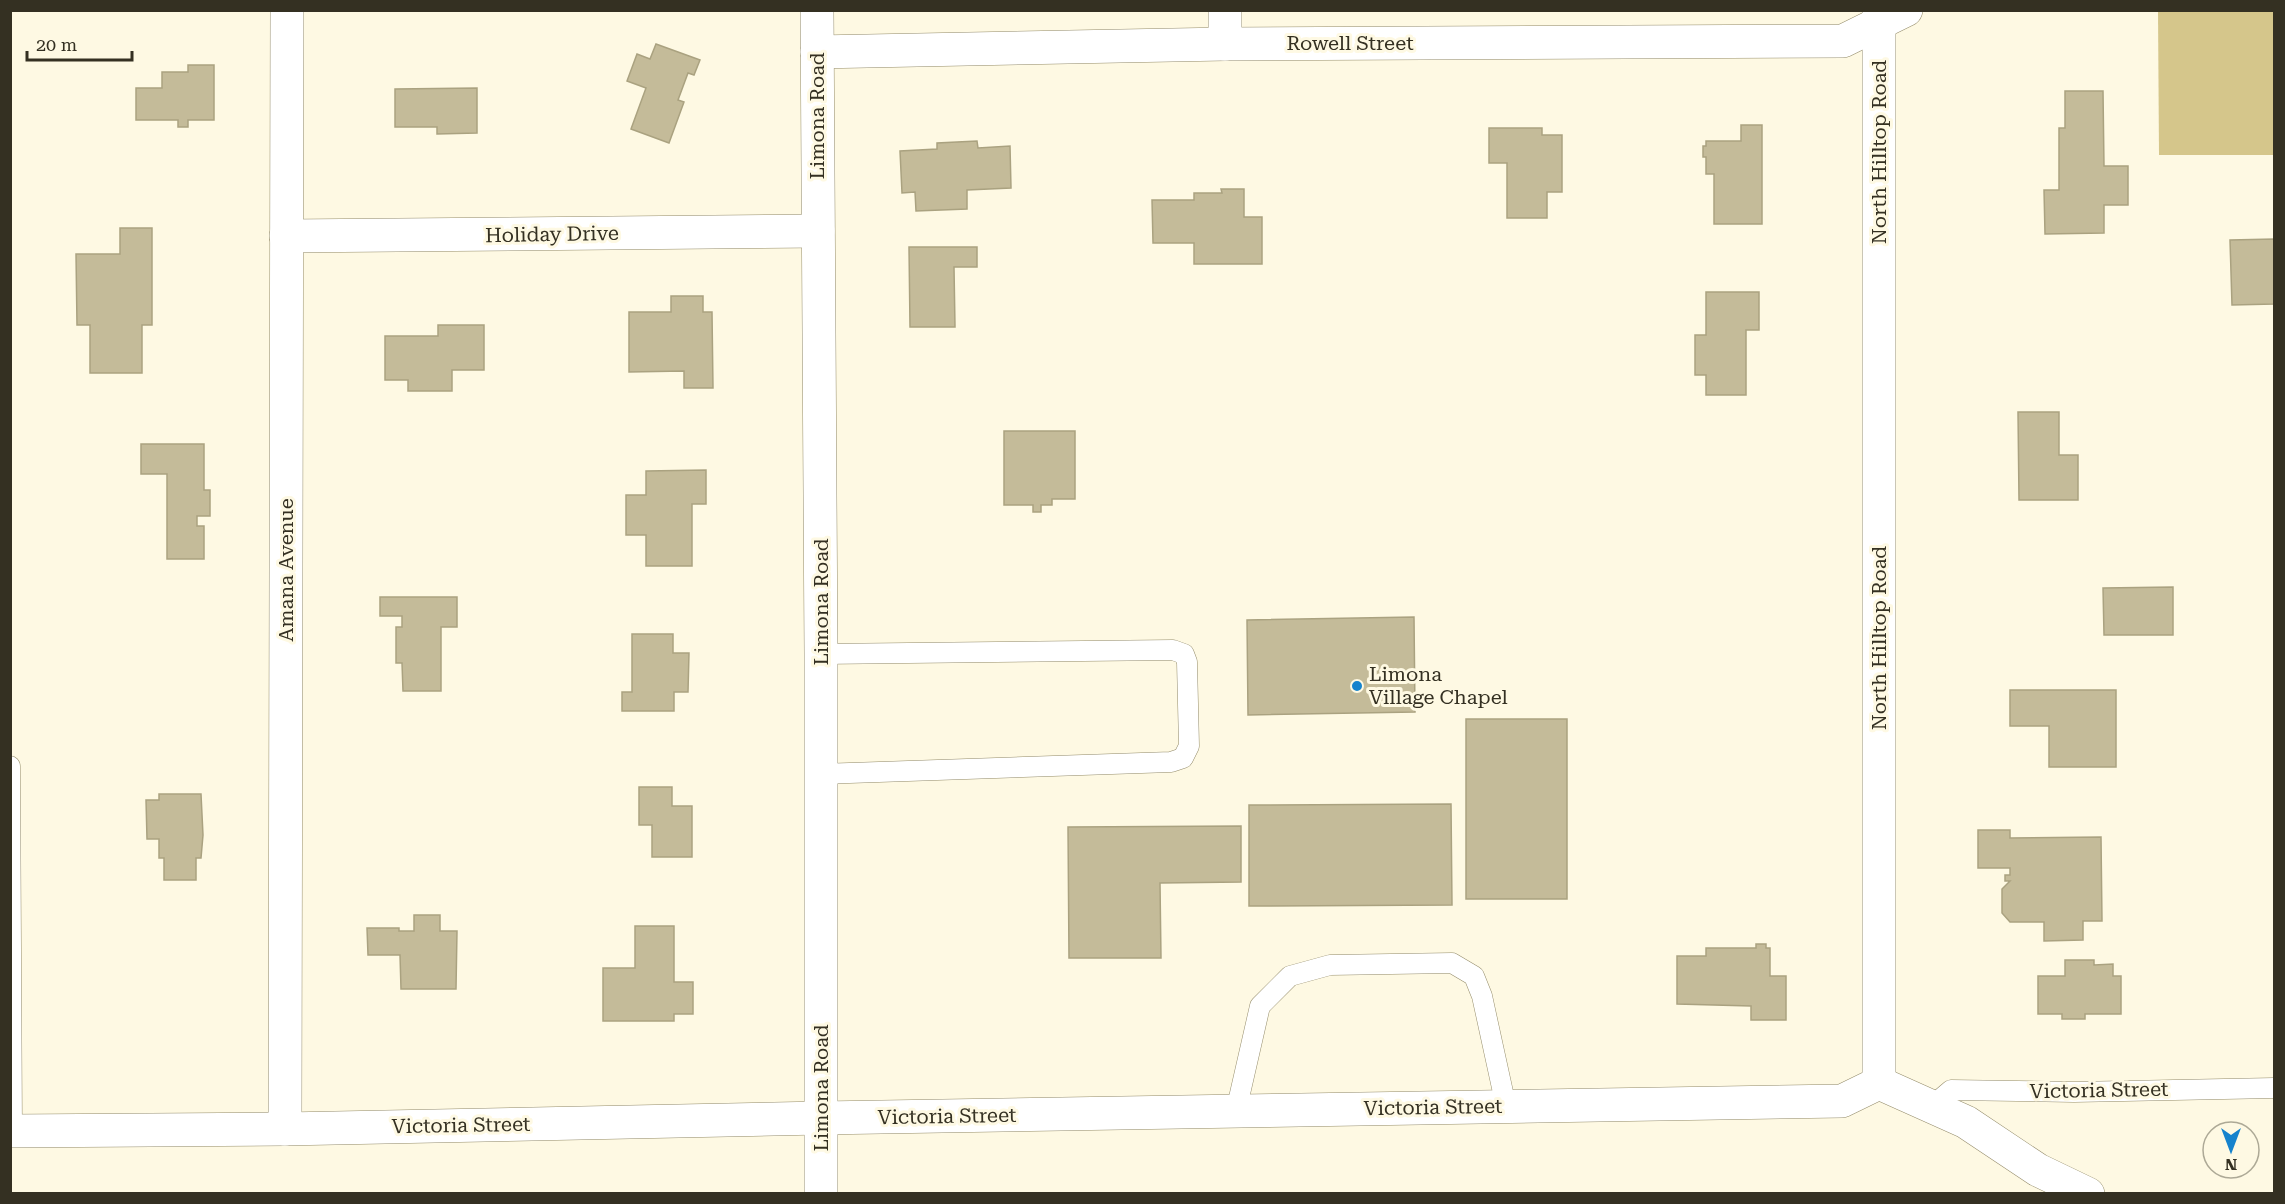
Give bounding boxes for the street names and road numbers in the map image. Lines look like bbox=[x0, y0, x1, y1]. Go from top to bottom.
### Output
street label: Rowell Street bbox=[1286, 31, 1414, 55]
street label: Limona Road bbox=[805, 52, 829, 180]
street label: North Hilltop Road bbox=[1867, 60, 1891, 244]
street label: Holiday Drive bbox=[485, 221, 619, 247]
street label: Amana Avenue bbox=[274, 498, 298, 642]
street label: Limona Road bbox=[809, 538, 833, 666]
street label: North Hilltop Road bbox=[1867, 546, 1891, 730]
street label: Limona Road bbox=[809, 1024, 833, 1152]
street label: Victoria Street bbox=[2029, 1077, 2169, 1103]
street label: Victoria Street bbox=[1363, 1094, 1503, 1120]
street label: Victoria Street bbox=[877, 1103, 1017, 1129]
street label: Victoria Street bbox=[391, 1112, 531, 1138]

